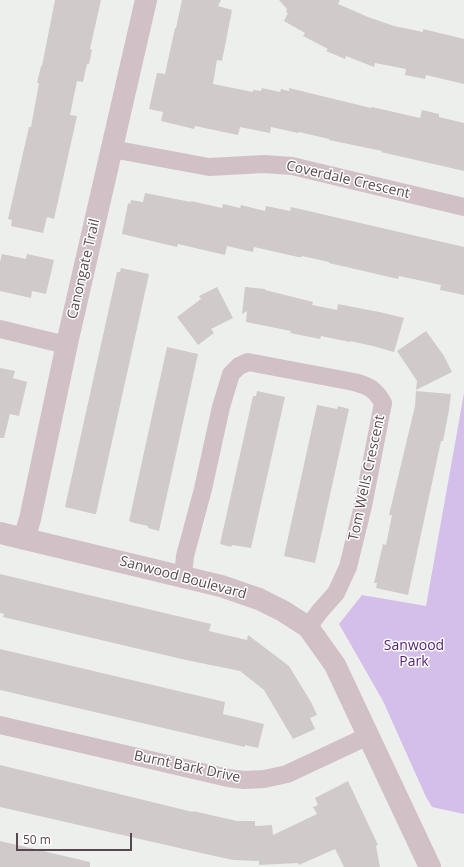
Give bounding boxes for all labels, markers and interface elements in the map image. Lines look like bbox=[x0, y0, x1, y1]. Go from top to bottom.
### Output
street label: Coverdale Crescent bbox=[285, 158, 411, 202]
street label: Canongate Trail bbox=[64, 217, 104, 321]
street label: Tom Wells Crescent bbox=[345, 414, 389, 542]
street label: Sanwood Boulevard bbox=[118, 553, 248, 603]
park label: Sanwood Park bbox=[384, 638, 444, 670]
street label: Burnt Bark Drive bbox=[132, 748, 242, 786]
scale bar bbox=[18, 825, 134, 851]
text: 50 m bbox=[23, 831, 51, 848]

